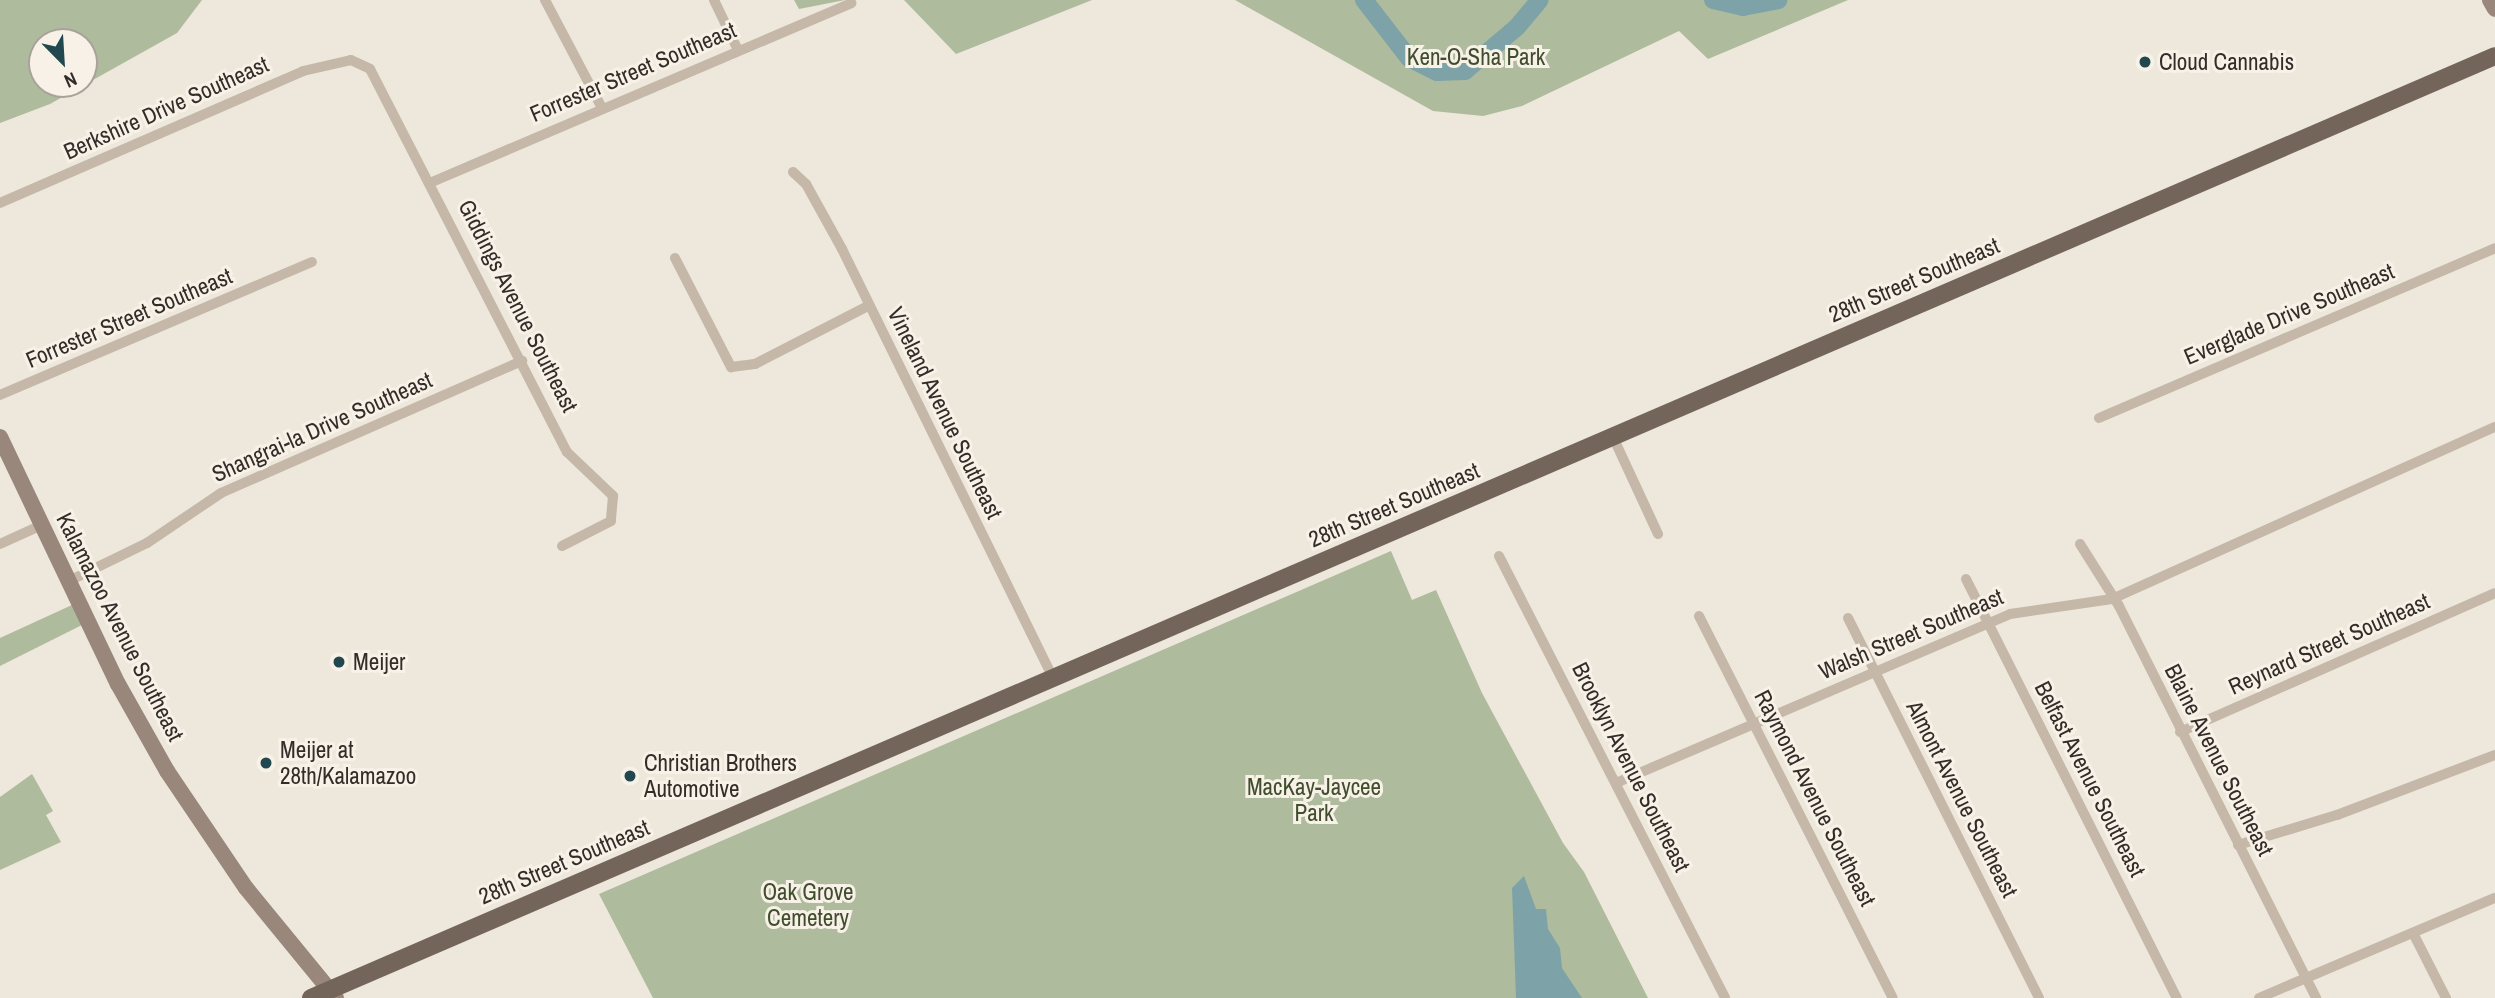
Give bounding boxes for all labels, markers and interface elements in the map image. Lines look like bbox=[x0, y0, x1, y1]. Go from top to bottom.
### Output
street label: Forrester Street Southeast bbox=[526, 16, 740, 128]
north arrow bbox=[28, 28, 98, 98]
park label: Ken-O-Sha Park bbox=[1407, 43, 1545, 71]
place label: Cloud Cannabis bbox=[2159, 48, 2294, 76]
street label: Berkshire Drive Southeast bbox=[59, 50, 273, 166]
marker: Cloud Cannabis bbox=[2137, 54, 2153, 70]
text: N bbox=[60, 66, 81, 95]
street label: Giddings Avenue Southeast bbox=[452, 195, 584, 417]
street label: 28th Street Southeast bbox=[1825, 232, 2003, 328]
street label: Everglade Drive Southeast bbox=[2180, 257, 2398, 371]
street label: Forrester Street Southeast bbox=[22, 262, 236, 374]
street label: Vineland Avenue Southeast bbox=[881, 302, 1009, 524]
street label: Shangrai-la Drive Southeast bbox=[208, 366, 436, 488]
street label: 28th Street Southeast bbox=[1305, 457, 1483, 553]
street label: Kalamazoo Avenue Southeast bbox=[50, 508, 190, 746]
street label: Walsh Street Southeast bbox=[1815, 583, 2007, 685]
street label: Reynard Street Southeast bbox=[2224, 587, 2434, 701]
place label: Meijer bbox=[353, 648, 405, 676]
marker: Meijer bbox=[331, 654, 347, 670]
street label: Brooklyn Avenue Southeast bbox=[1566, 657, 1696, 877]
street label: Blaine Avenue Southeast bbox=[2158, 659, 2280, 861]
street label: Belfast Avenue Southeast bbox=[2029, 676, 2151, 882]
street label: Raymond Avenue Southeast bbox=[1748, 685, 1882, 911]
street label: Almont Avenue Southeast bbox=[1900, 696, 2024, 902]
place label: Meijer at 28th/Kalamazoo bbox=[280, 736, 416, 790]
place label: Christian Brothers Automotive bbox=[644, 749, 797, 803]
marker: Meijer at 28th/Kalamazoo bbox=[258, 755, 274, 771]
marker: Christian Brothers Automotive bbox=[622, 768, 638, 784]
park label: MacKay-Jaycee Park bbox=[1247, 773, 1381, 827]
street label: 28th Street Southeast bbox=[475, 814, 653, 910]
park label: Oak Grove Cemetery bbox=[762, 878, 854, 932]

